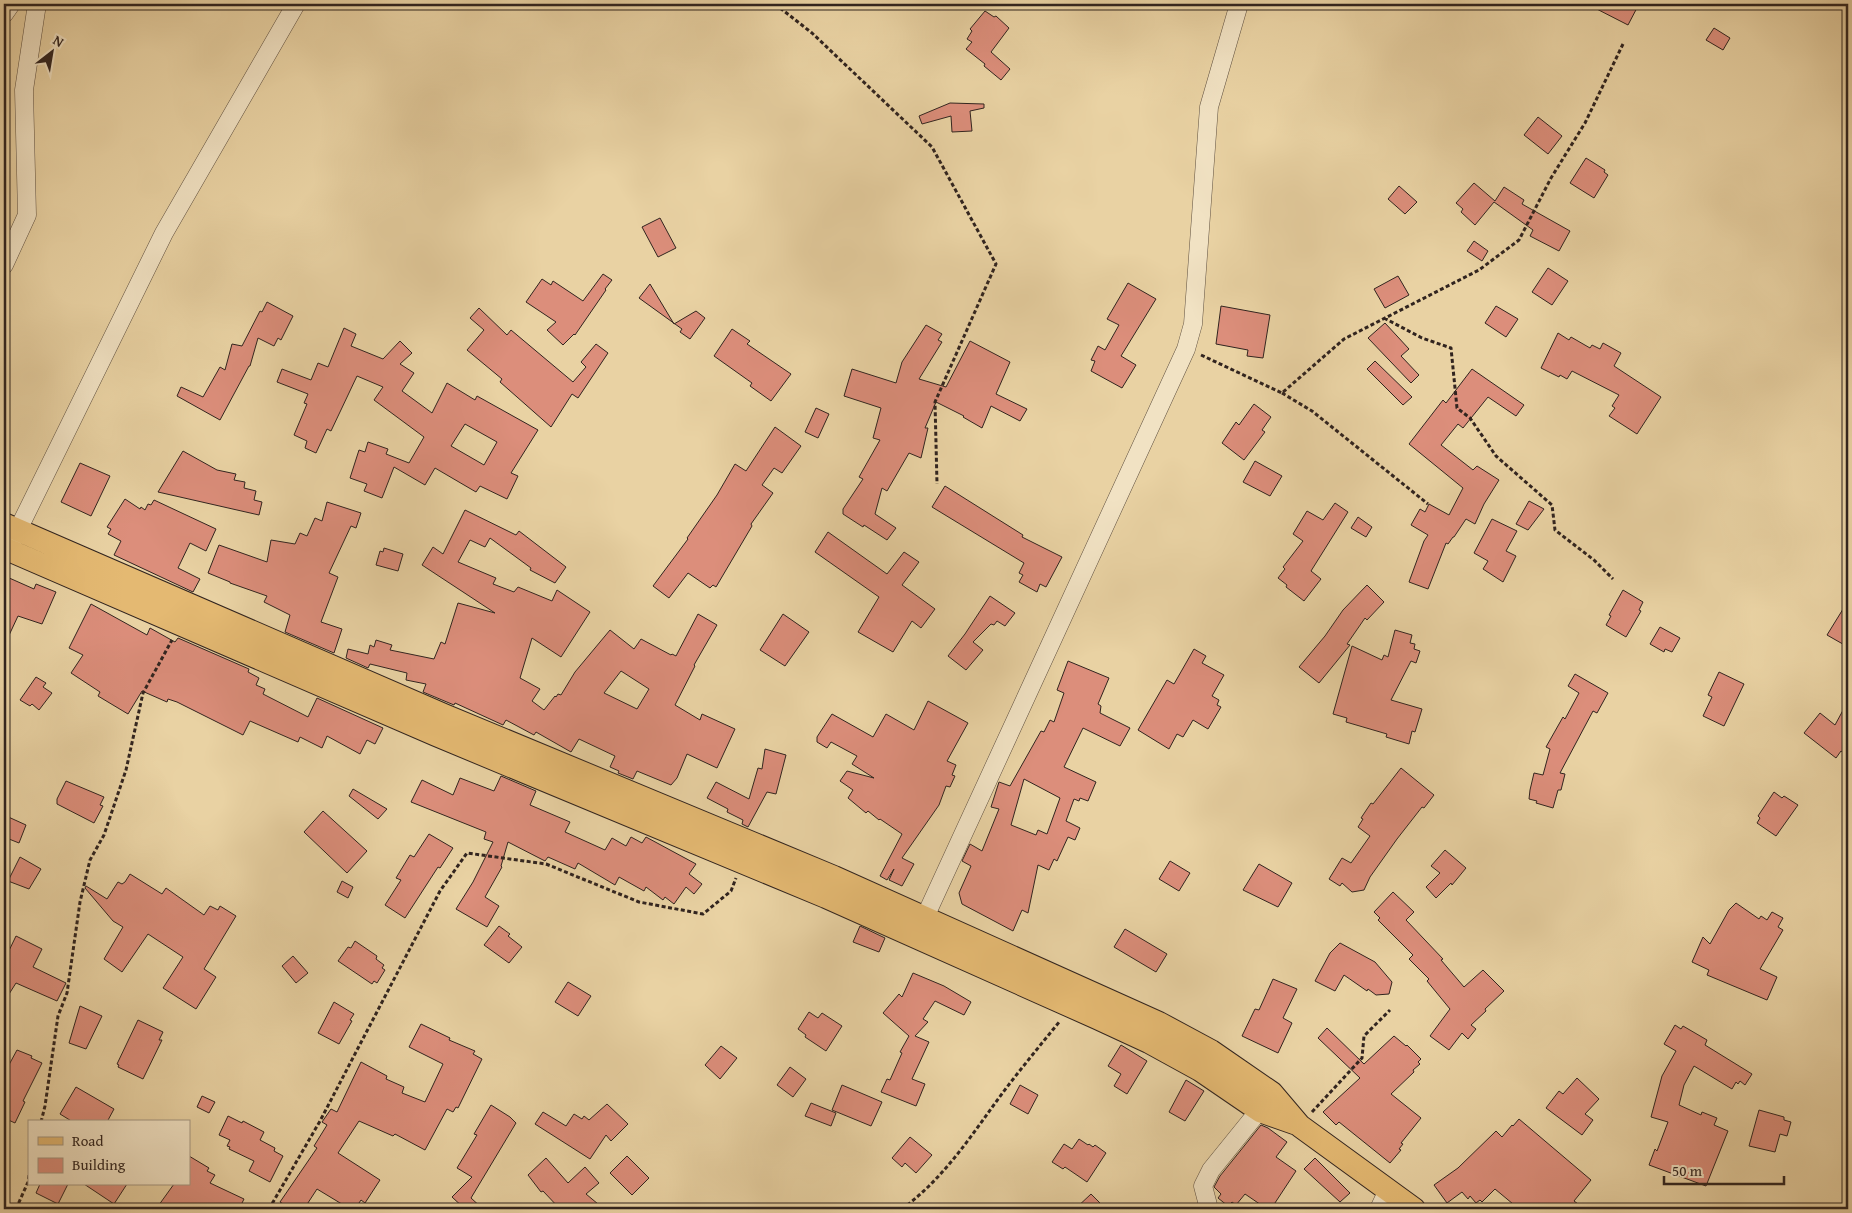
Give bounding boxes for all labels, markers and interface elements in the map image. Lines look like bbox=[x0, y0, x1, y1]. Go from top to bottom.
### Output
north arrow bbox=[28, 28, 78, 78]
text: N bbox=[50, 30, 68, 52]
legend bbox=[28, 1120, 190, 1186]
text: Road bbox=[72, 1130, 103, 1151]
scale bar bbox=[1664, 1153, 1784, 1185]
text: Building bbox=[72, 1154, 126, 1175]
text: 50 m bbox=[1672, 1160, 1703, 1181]

